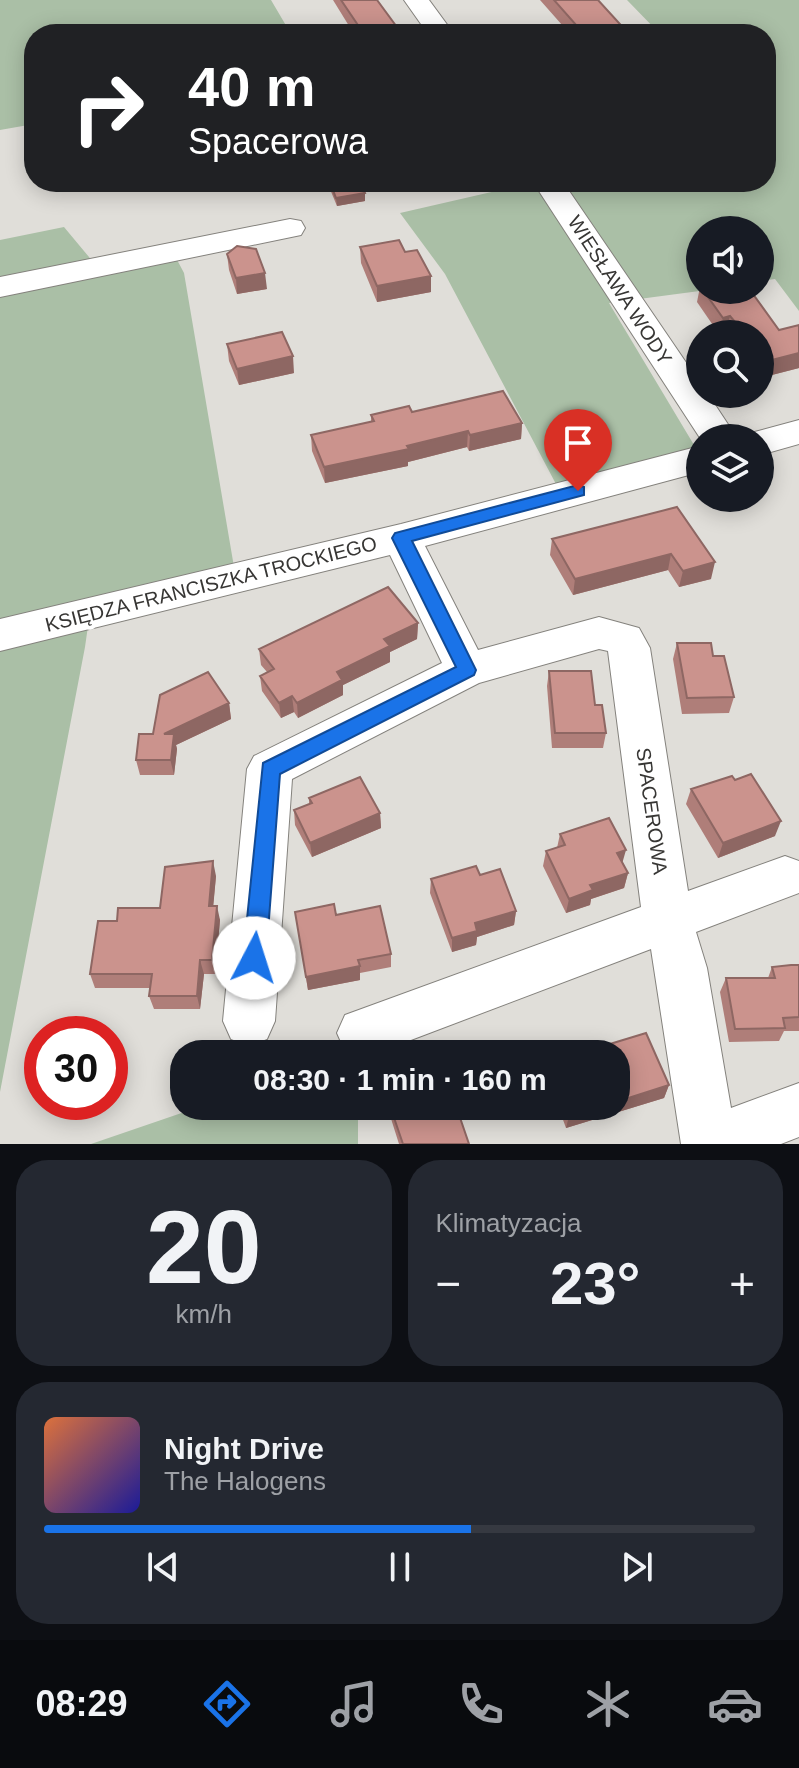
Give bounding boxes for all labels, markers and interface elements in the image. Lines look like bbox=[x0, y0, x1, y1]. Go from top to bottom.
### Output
text: 40 m bbox=[188, 55, 316, 118]
icon: right bbox=[56, 56, 160, 160]
text: Spacerowa bbox=[188, 121, 368, 162]
street label: WIESŁAWA WODY bbox=[564, 211, 676, 369]
map controls bbox=[686, 216, 774, 512]
button: sound bbox=[686, 216, 774, 304]
button: search bbox=[686, 320, 774, 408]
pin bbox=[544, 409, 612, 491]
icon: arrive bbox=[556, 421, 600, 465]
button: layers bbox=[686, 424, 774, 512]
street label: KSIĘDZA FRANCISZKA TROCKIEGO bbox=[43, 532, 379, 636]
street label: SPACEROWA bbox=[632, 746, 672, 876]
position arrow bbox=[212, 916, 296, 1000]
speed limit sign: 30 bbox=[24, 1016, 128, 1120]
text: 08:30 · 1 min · 160 m bbox=[253, 1063, 547, 1096]
text: 20 bbox=[146, 1189, 262, 1305]
text: Klimatyzacja bbox=[436, 1208, 581, 1238]
text: 23° bbox=[550, 1250, 641, 1317]
text: − bbox=[436, 1259, 461, 1308]
text: + bbox=[729, 1259, 755, 1308]
text: km/h bbox=[176, 1299, 232, 1329]
text: Night Drive bbox=[164, 1432, 324, 1465]
text: The Halogens bbox=[164, 1466, 326, 1496]
icon: previous bbox=[141, 1545, 185, 1589]
icon: pause bbox=[378, 1545, 422, 1589]
icon: next bbox=[615, 1545, 659, 1589]
icon: directions bbox=[199, 1676, 255, 1732]
icon: music bbox=[326, 1676, 382, 1732]
icon: phone bbox=[453, 1676, 509, 1732]
icon: climate bbox=[580, 1676, 636, 1732]
icon: car bbox=[707, 1676, 763, 1732]
text: 08:29 bbox=[36, 1683, 128, 1724]

